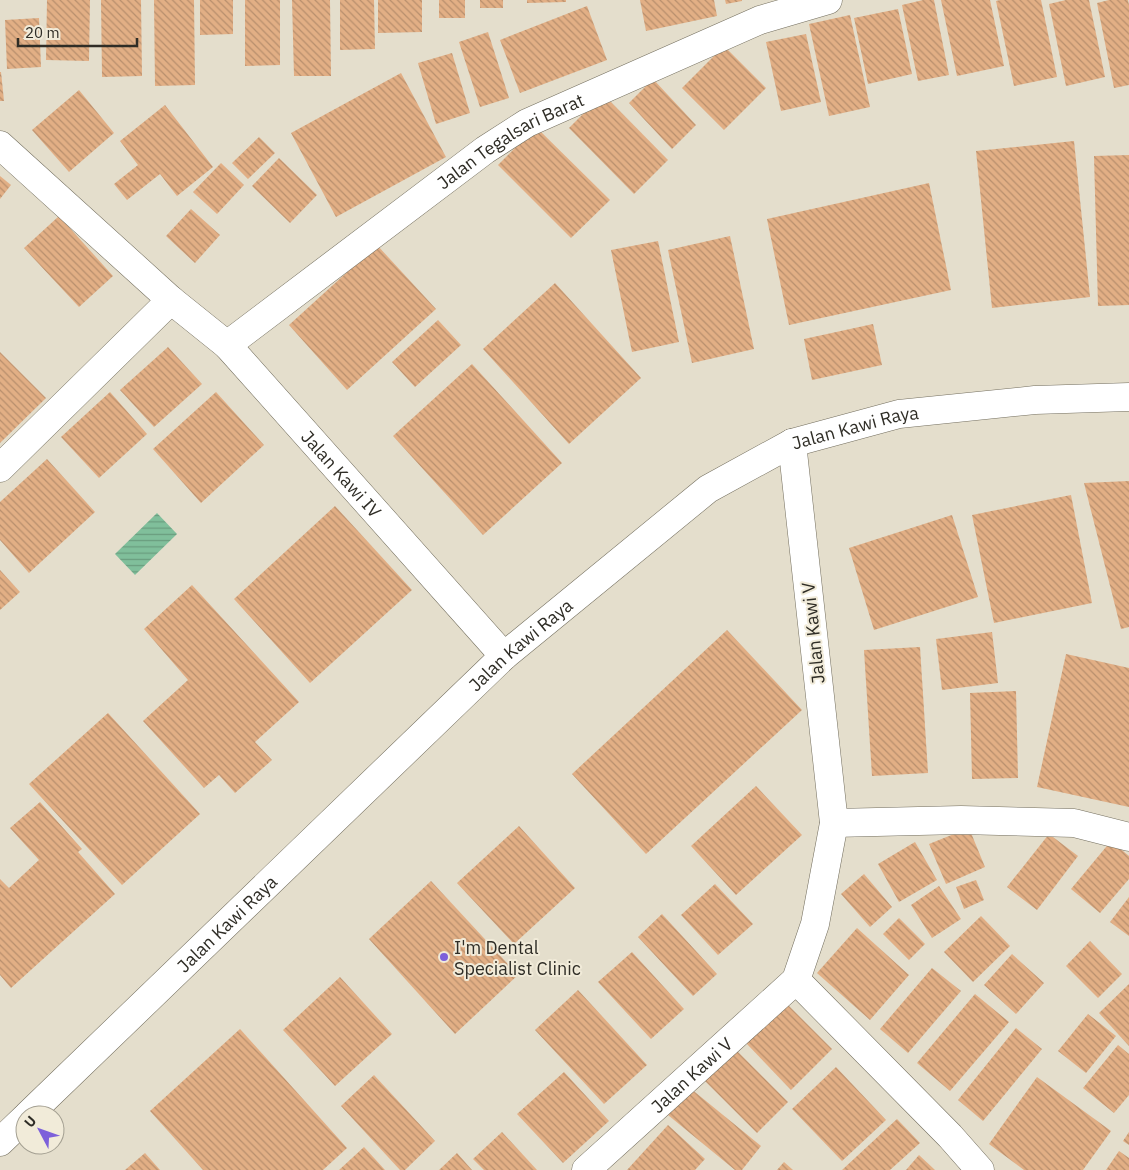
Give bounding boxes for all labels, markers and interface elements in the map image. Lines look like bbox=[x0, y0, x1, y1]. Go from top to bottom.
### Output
scale bar bbox=[18, 15, 136, 47]
text: 20 m bbox=[25, 23, 60, 42]
street label: Jalan Tegalsari Barat bbox=[432, 88, 587, 194]
street label: Jalan Kawi Raya bbox=[789, 401, 920, 454]
street label: Jalan Kawi IV bbox=[297, 425, 387, 522]
street label: Jalan Kawi V bbox=[796, 581, 830, 685]
street label: Jalan Kawi Raya bbox=[463, 593, 577, 696]
street label: Jalan Kawi Raya bbox=[172, 870, 282, 977]
place label: I'm Dental Specialist Clinic bbox=[454, 936, 581, 980]
marker: I'm Dental Specialist Clinic bbox=[438, 951, 450, 963]
street label: Jalan Kawi V bbox=[646, 1032, 737, 1118]
north arrow bbox=[15, 1105, 65, 1155]
text: U bbox=[20, 1112, 40, 1131]

